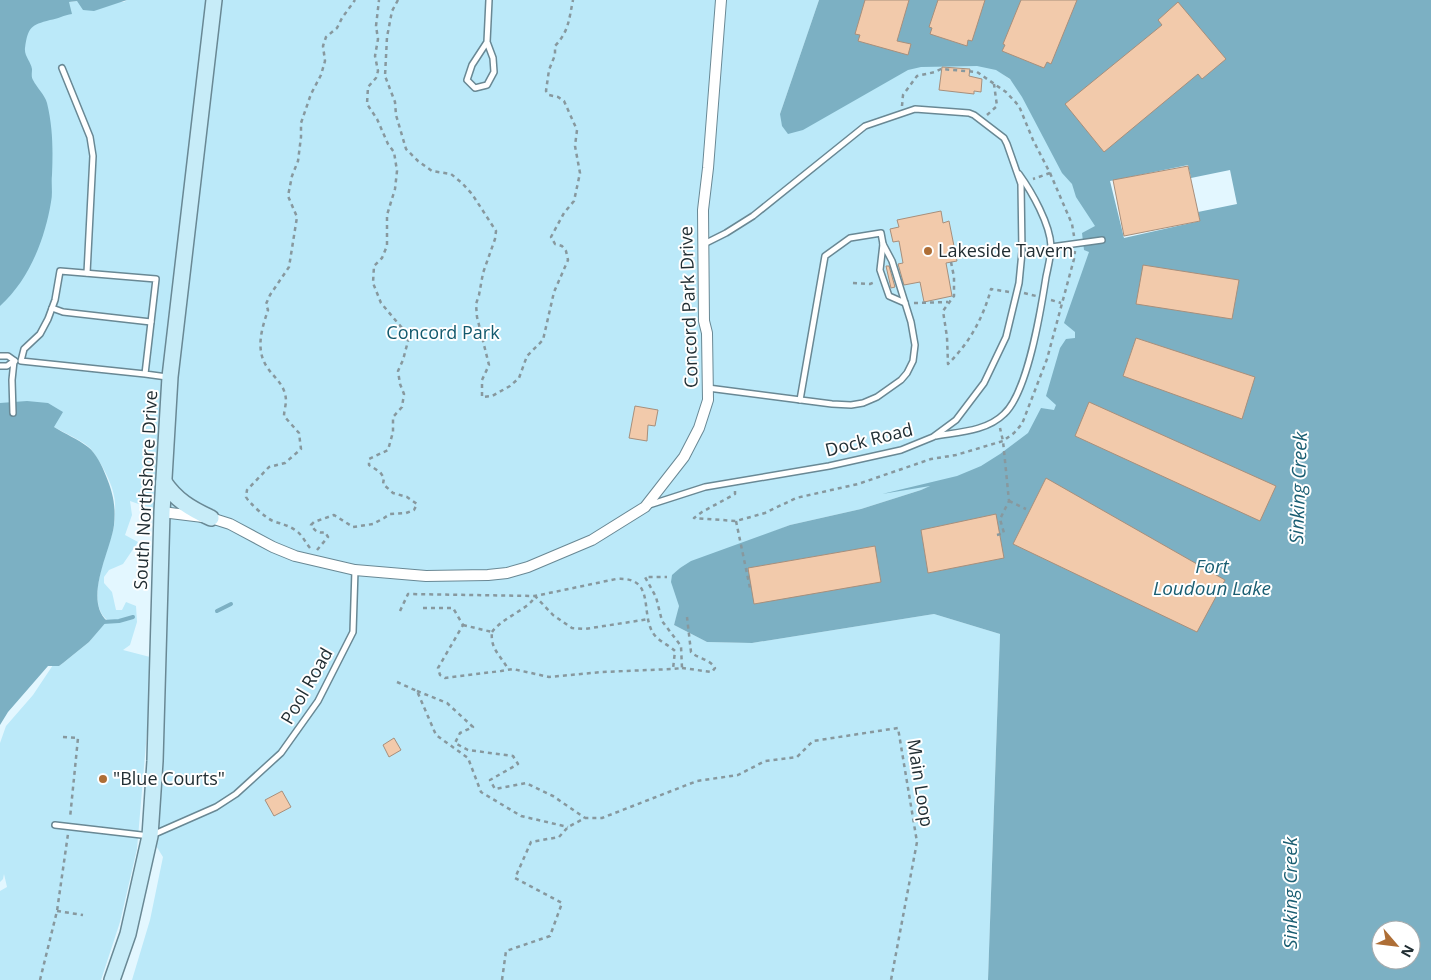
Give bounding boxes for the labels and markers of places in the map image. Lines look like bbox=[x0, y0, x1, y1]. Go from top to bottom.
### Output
place label: Lakeside Tavern bbox=[938, 238, 1073, 262]
marker: Lakeside Tavern bbox=[922, 245, 934, 257]
place label: "Blue Courts" bbox=[113, 766, 225, 790]
marker: "Blue Courts" bbox=[97, 773, 109, 785]

